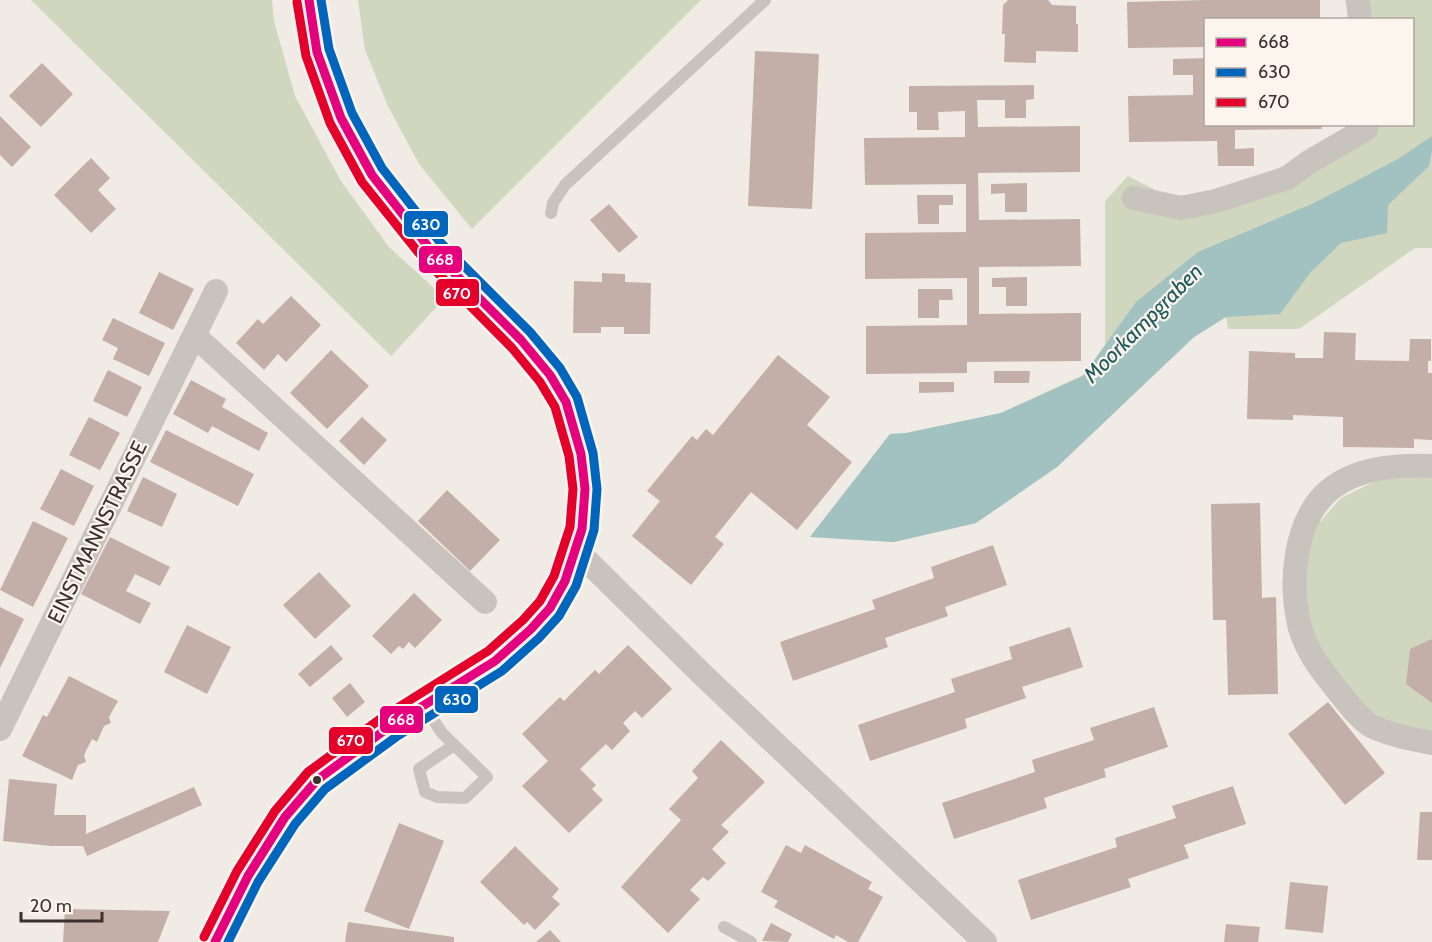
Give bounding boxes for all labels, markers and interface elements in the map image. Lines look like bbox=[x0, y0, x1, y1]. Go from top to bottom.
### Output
legend bbox=[1204, 18, 1414, 126]
text: 668 bbox=[1258, 31, 1289, 53]
text: 630 bbox=[1258, 61, 1291, 83]
text: 670 bbox=[1258, 91, 1290, 113]
line badge: 630 bbox=[403, 210, 449, 238]
text: 630 bbox=[412, 215, 440, 234]
line badge: 668 bbox=[418, 245, 463, 274]
text: 668 bbox=[426, 250, 454, 269]
water label: Moorkampgraben bbox=[1077, 258, 1208, 389]
line badge: 670 bbox=[435, 278, 480, 307]
text: 670 bbox=[443, 284, 471, 303]
street label: EINSTMANNSTRASSE bbox=[42, 437, 152, 627]
line badge: 630 bbox=[434, 685, 479, 714]
text: 630 bbox=[443, 690, 471, 709]
line badge: 668 bbox=[379, 705, 424, 734]
text: 668 bbox=[387, 710, 415, 729]
line badge: 670 bbox=[328, 726, 374, 755]
text: 670 bbox=[337, 731, 365, 750]
unlabelled marker bbox=[311, 774, 323, 786]
scale bar bbox=[21, 885, 102, 923]
text: 20 m bbox=[30, 895, 72, 917]

